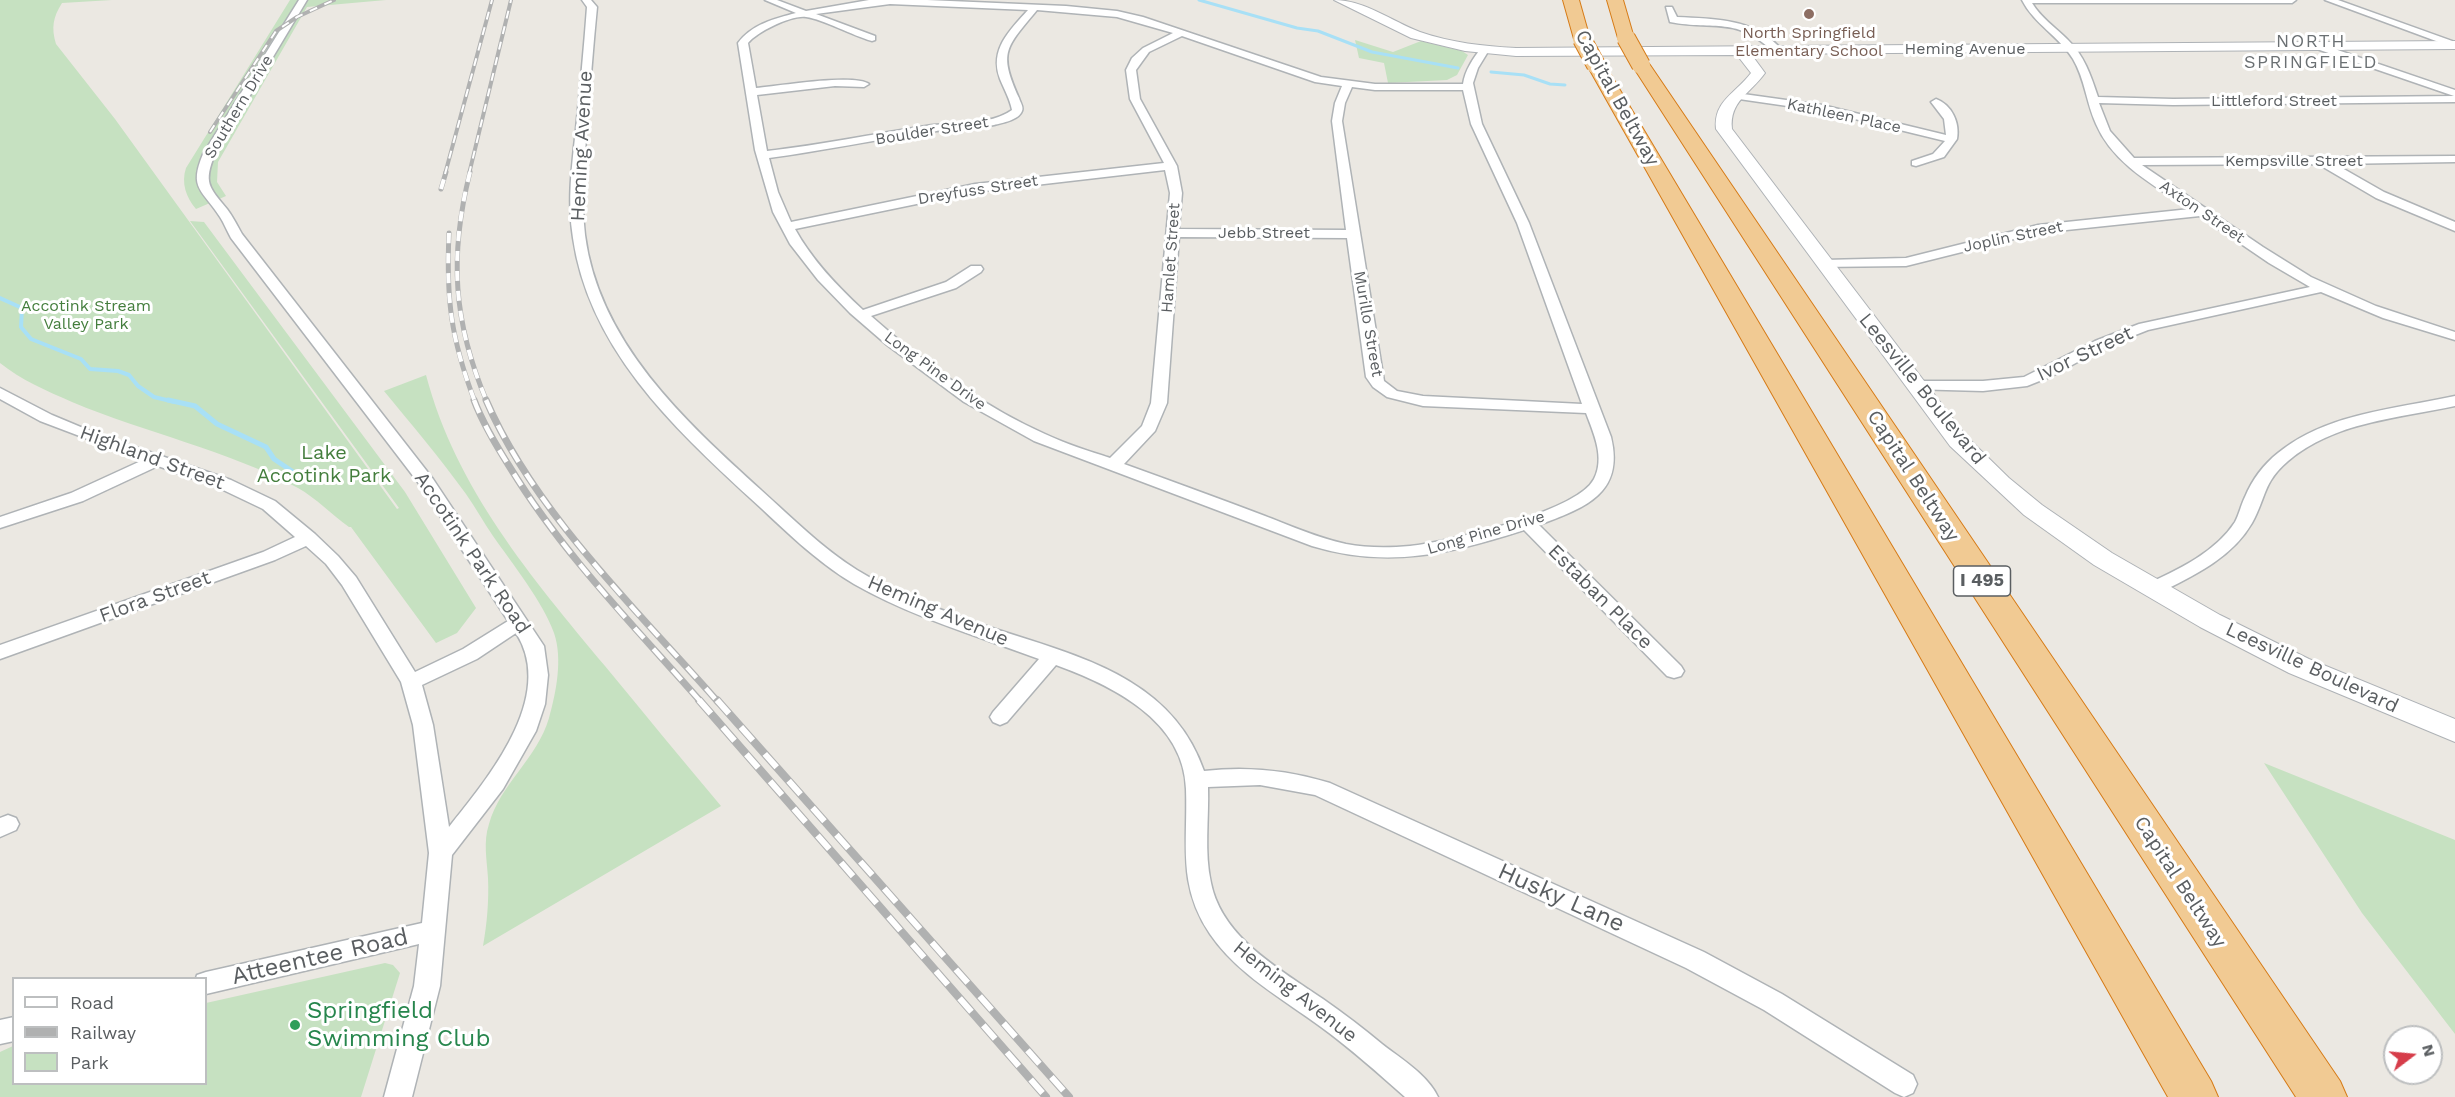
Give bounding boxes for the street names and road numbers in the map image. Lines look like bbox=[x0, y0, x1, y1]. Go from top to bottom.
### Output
street label: Capital Beltway bbox=[1570, 26, 1664, 170]
street label: Heming Avenue bbox=[1905, 39, 2025, 59]
street label: Southern Drive bbox=[201, 52, 277, 162]
street label: Heming Avenue bbox=[566, 70, 598, 222]
street label: Littleford Street bbox=[2211, 91, 2337, 111]
street label: Kathleen Place bbox=[1785, 95, 1903, 137]
street label: Boulder Street bbox=[874, 113, 990, 149]
street label: Kempsville Street bbox=[2225, 151, 2363, 171]
street label: Dreyfuss Street bbox=[917, 171, 1039, 209]
street label: Axton Street bbox=[2156, 176, 2248, 248]
street label: Hamlet Street bbox=[1158, 202, 1184, 314]
street label: Joplin Street bbox=[1961, 217, 2065, 257]
street label: Jebb Street bbox=[1218, 223, 1310, 243]
street label: Murillo Street bbox=[1349, 270, 1387, 378]
street label: Leesville Boulevard bbox=[1854, 308, 1990, 470]
street label: Ivor Street bbox=[2033, 321, 2137, 387]
street label: Long Pine Drive bbox=[880, 328, 990, 414]
street label: Capital Beltway bbox=[1862, 406, 1964, 546]
street label: Highland Street bbox=[76, 421, 228, 495]
street label: Accotink Park Road bbox=[409, 467, 535, 639]
street label: Long Pine Drive bbox=[1425, 507, 1547, 559]
street label: Estaban Place bbox=[1543, 540, 1657, 654]
street label: Flora Street bbox=[96, 566, 214, 628]
road number: I 495 bbox=[1954, 566, 2010, 596]
street label: Heming Avenue bbox=[864, 570, 1012, 652]
street label: Leesville Boulevard bbox=[2222, 617, 2402, 719]
street label: Capital Beltway bbox=[2129, 812, 2231, 952]
street label: Husky Lane bbox=[1493, 857, 1629, 939]
street label: Atteentee Road bbox=[229, 923, 411, 991]
street label: Heming Avenue bbox=[1228, 936, 1362, 1048]

